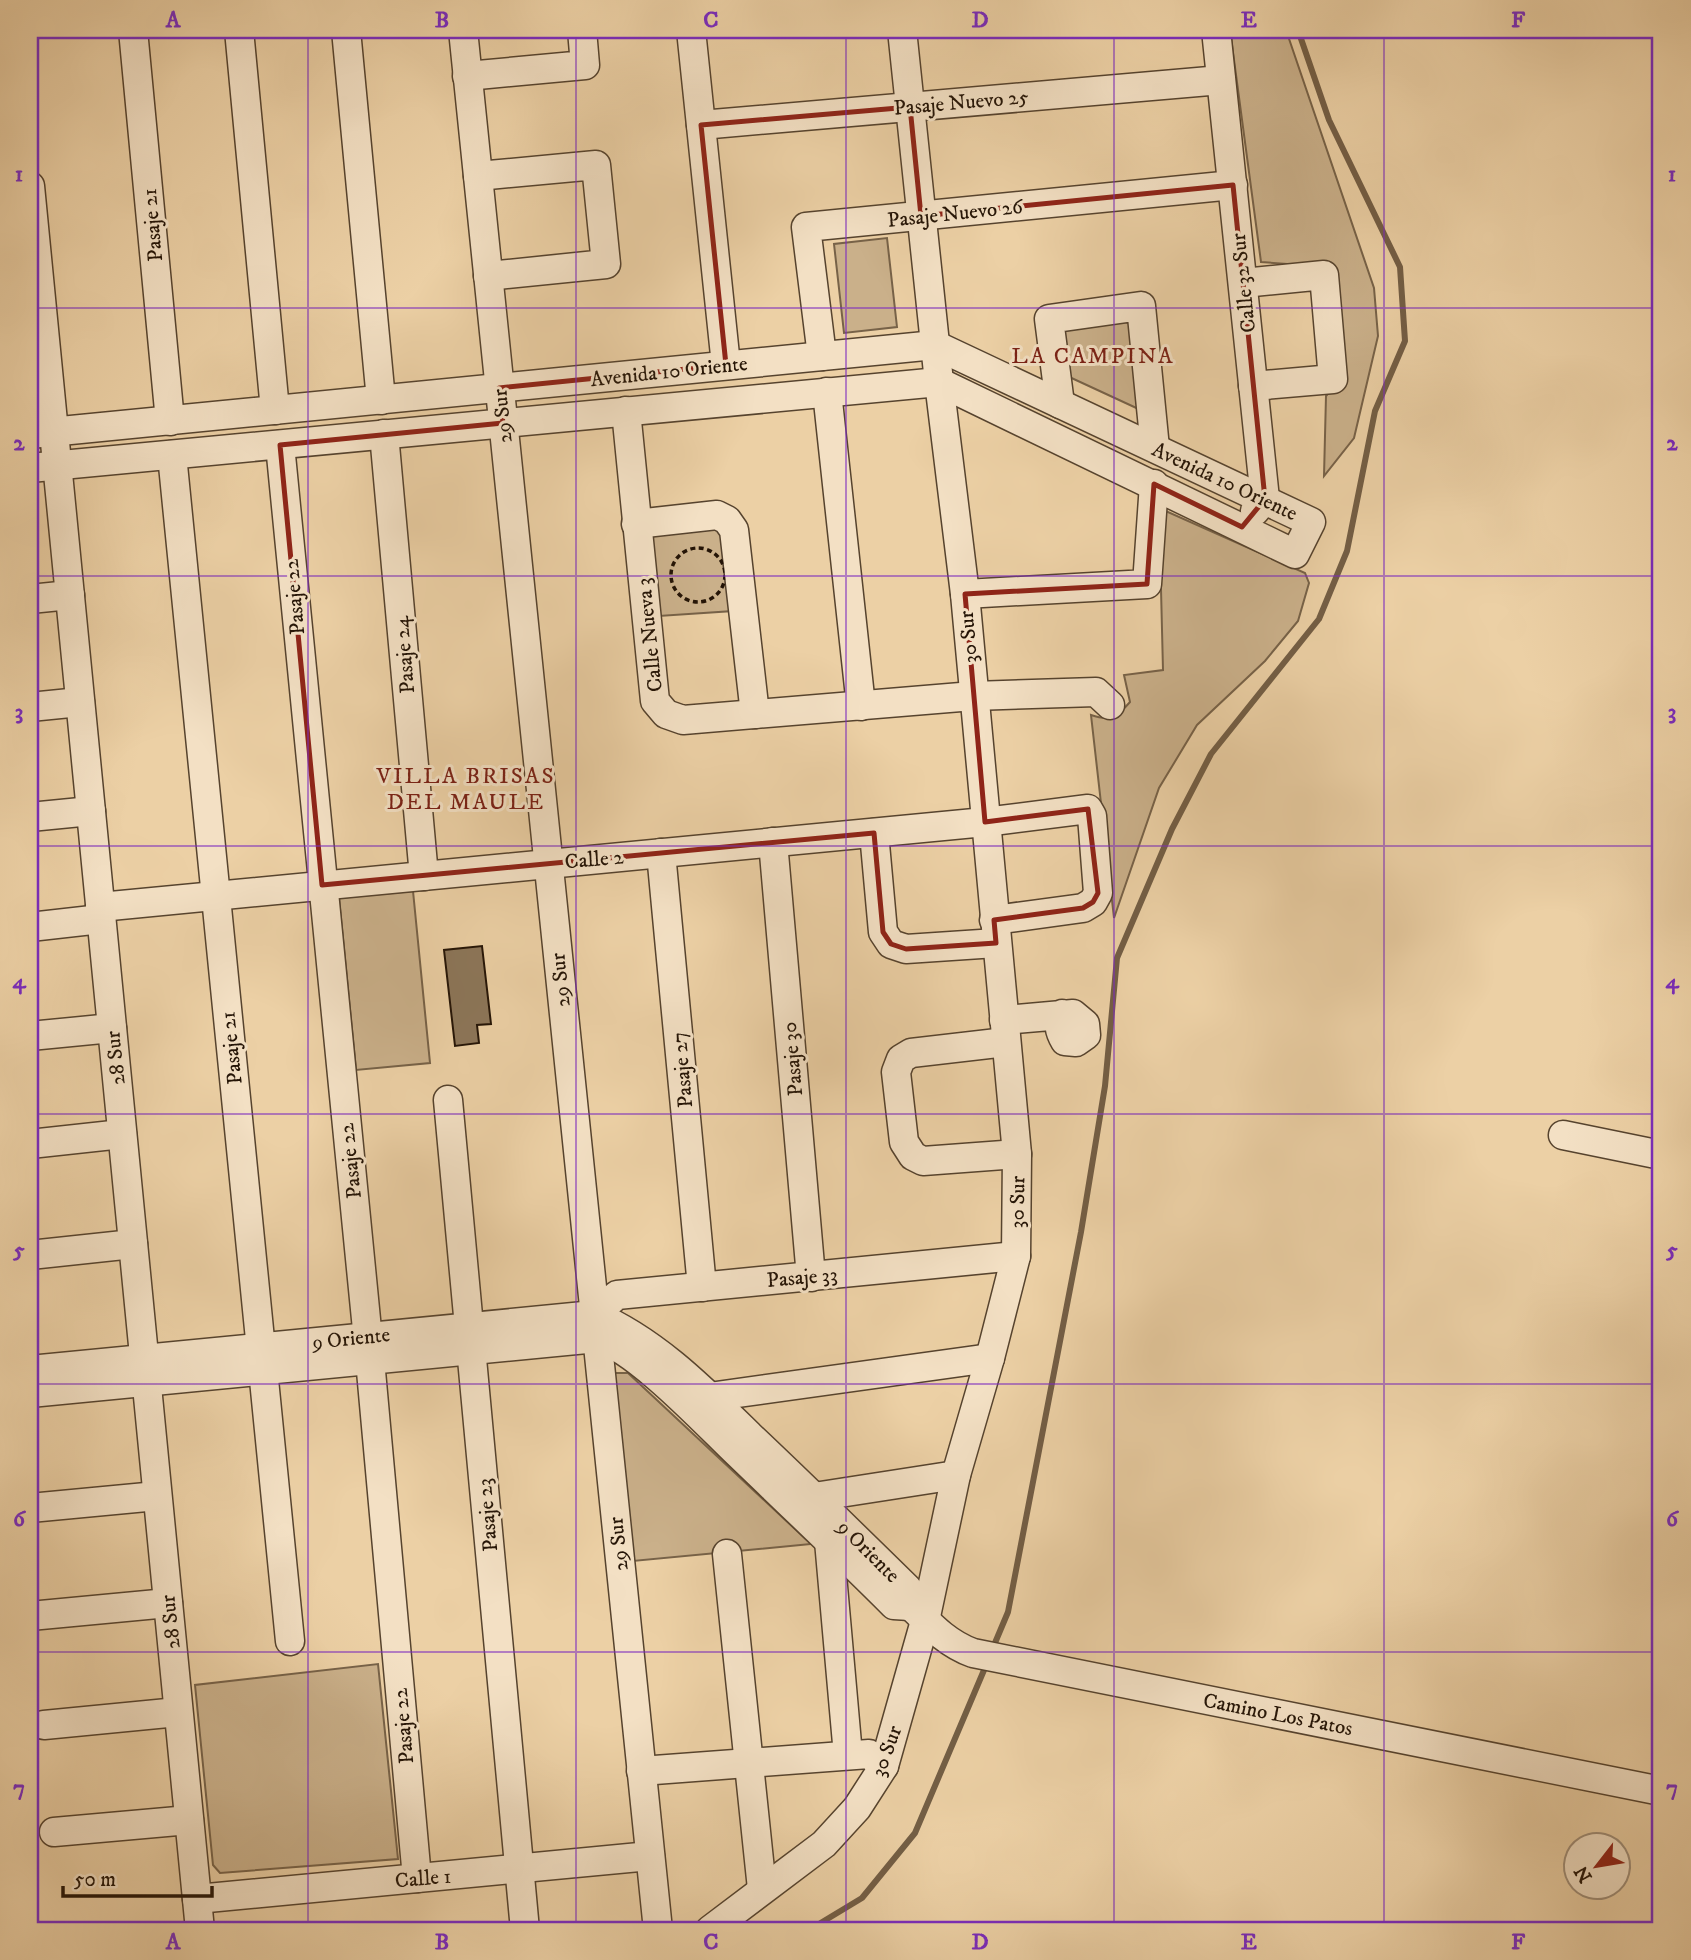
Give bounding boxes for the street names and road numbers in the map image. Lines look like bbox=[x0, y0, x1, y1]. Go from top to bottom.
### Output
street label: Pasaje Nuevo 25 bbox=[893, 84, 1030, 122]
street label: Pasaje 21 bbox=[137, 187, 169, 263]
street label: Pasaje Nuevo 26 bbox=[886, 194, 1025, 234]
street label: Calle 32 Sur bbox=[1226, 232, 1262, 334]
street label: Avenida 10 Oriente bbox=[589, 351, 749, 393]
street label: 29 Sur bbox=[487, 387, 519, 444]
street label: Avenida 10 Oriente bbox=[1148, 437, 1302, 527]
street label: Pasaje 22 bbox=[279, 557, 311, 636]
street label: Calle Nueva 3 bbox=[631, 576, 669, 693]
street label: 30 Sur bbox=[954, 609, 984, 664]
street label: Pasaje 24 bbox=[389, 614, 421, 695]
street label: Calle 2 bbox=[564, 844, 625, 876]
street label: 29 Sur bbox=[545, 951, 577, 1008]
street label: Pasaje 21 bbox=[215, 1010, 249, 1086]
street label: Pasaje 30 bbox=[777, 1021, 809, 1097]
street label: 28 Sur bbox=[100, 1029, 132, 1086]
street label: Pasaje 27 bbox=[667, 1031, 699, 1109]
street label: Pasaje 22 bbox=[334, 1121, 368, 1200]
street label: 30 Sur bbox=[1005, 1175, 1031, 1229]
street label: Pasaje 33 bbox=[766, 1262, 839, 1294]
street label: 9 Oriente bbox=[310, 1322, 392, 1356]
street label: Pasaje 23 bbox=[472, 1477, 504, 1553]
street label: 9 Oriente bbox=[831, 1514, 905, 1589]
street label: 29 Sur bbox=[603, 1515, 635, 1572]
street label: 28 Sur bbox=[155, 1593, 187, 1650]
street label: Pasaje 22 bbox=[388, 1686, 420, 1765]
street label: Camino Los Patos bbox=[1201, 1688, 1355, 1742]
street label: 30 Sur bbox=[866, 1722, 908, 1781]
street label: Calle 1 bbox=[394, 1864, 452, 1894]

